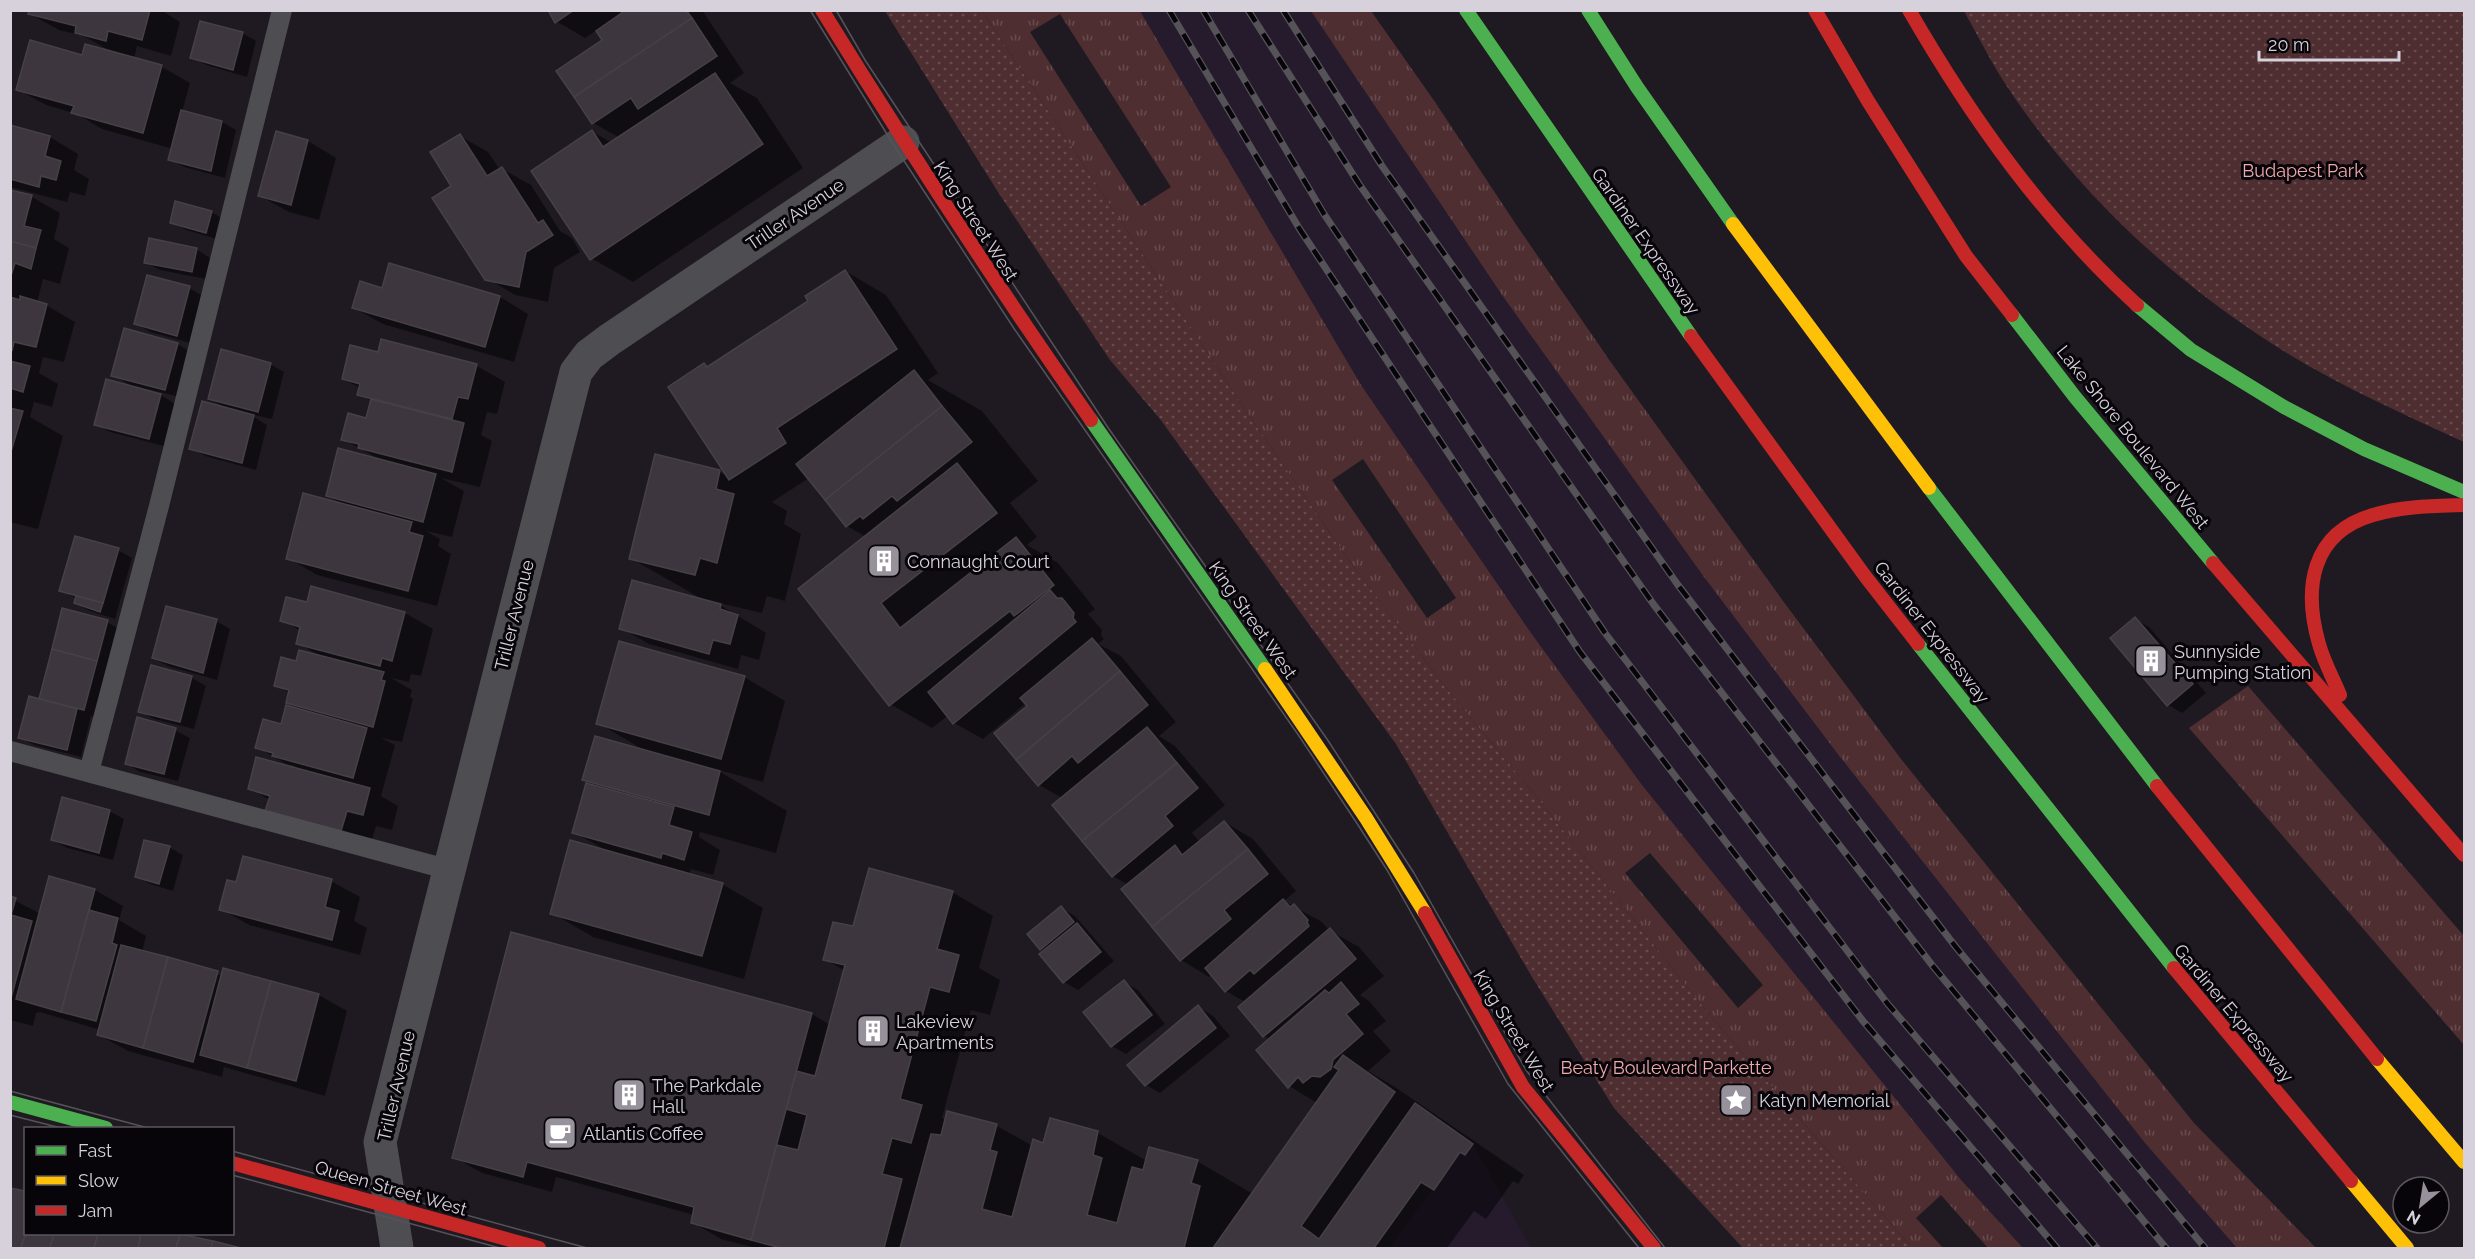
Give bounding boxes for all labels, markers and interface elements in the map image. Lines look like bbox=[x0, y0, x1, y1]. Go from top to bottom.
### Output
scale bar bbox=[2259, 24, 2398, 62]
text: 20 m bbox=[2268, 34, 2310, 55]
street label: King Street West bbox=[929, 157, 1023, 285]
park label: Budapest Park bbox=[2242, 160, 2364, 181]
street label: Gardiner Expressway bbox=[1587, 164, 1705, 319]
street label: Triller Avenue bbox=[742, 173, 848, 254]
street label: Lake Shore Boulevard West bbox=[2053, 341, 2213, 533]
building icon: Connaught Court bbox=[866, 543, 902, 579]
place label: Connaught Court bbox=[907, 551, 1050, 572]
street label: Triller Avenue bbox=[490, 557, 538, 672]
street label: King Street West bbox=[1205, 557, 1301, 683]
street label: Gardiner Expressway bbox=[1870, 557, 1994, 707]
place label: Sunnyside Pumping Station bbox=[2174, 641, 2311, 683]
building icon: Sunnyside Pumping Station bbox=[2133, 643, 2169, 679]
street label: Gardiner Expressway bbox=[2170, 940, 2298, 1087]
street label: King Street West bbox=[1469, 966, 1559, 1096]
place label: Lakeview Apartments bbox=[896, 1011, 994, 1053]
building icon: Lakeview Apartments bbox=[855, 1013, 891, 1049]
street label: Triller Avenue bbox=[373, 1028, 419, 1143]
park label: Beaty Boulevard Parkette bbox=[1560, 1057, 1772, 1078]
place label: The Parkdale Hall bbox=[652, 1075, 762, 1117]
building icon: The Parkdale Hall bbox=[611, 1077, 647, 1113]
place icon: Katyn Memorial bbox=[1718, 1082, 1754, 1118]
place label: Katyn Memorial bbox=[1759, 1090, 1890, 1111]
cafe icon: Atlantis Coffee bbox=[542, 1115, 578, 1151]
place label: Atlantis Coffee bbox=[583, 1123, 704, 1144]
legend bbox=[24, 1127, 234, 1235]
text: Fast bbox=[78, 1140, 112, 1161]
street label: Queen Street West bbox=[313, 1156, 469, 1220]
text: Slow bbox=[78, 1170, 119, 1191]
north arrow bbox=[2391, 1175, 2451, 1235]
text: Jam bbox=[78, 1200, 113, 1221]
text: N bbox=[2404, 1206, 2424, 1229]

